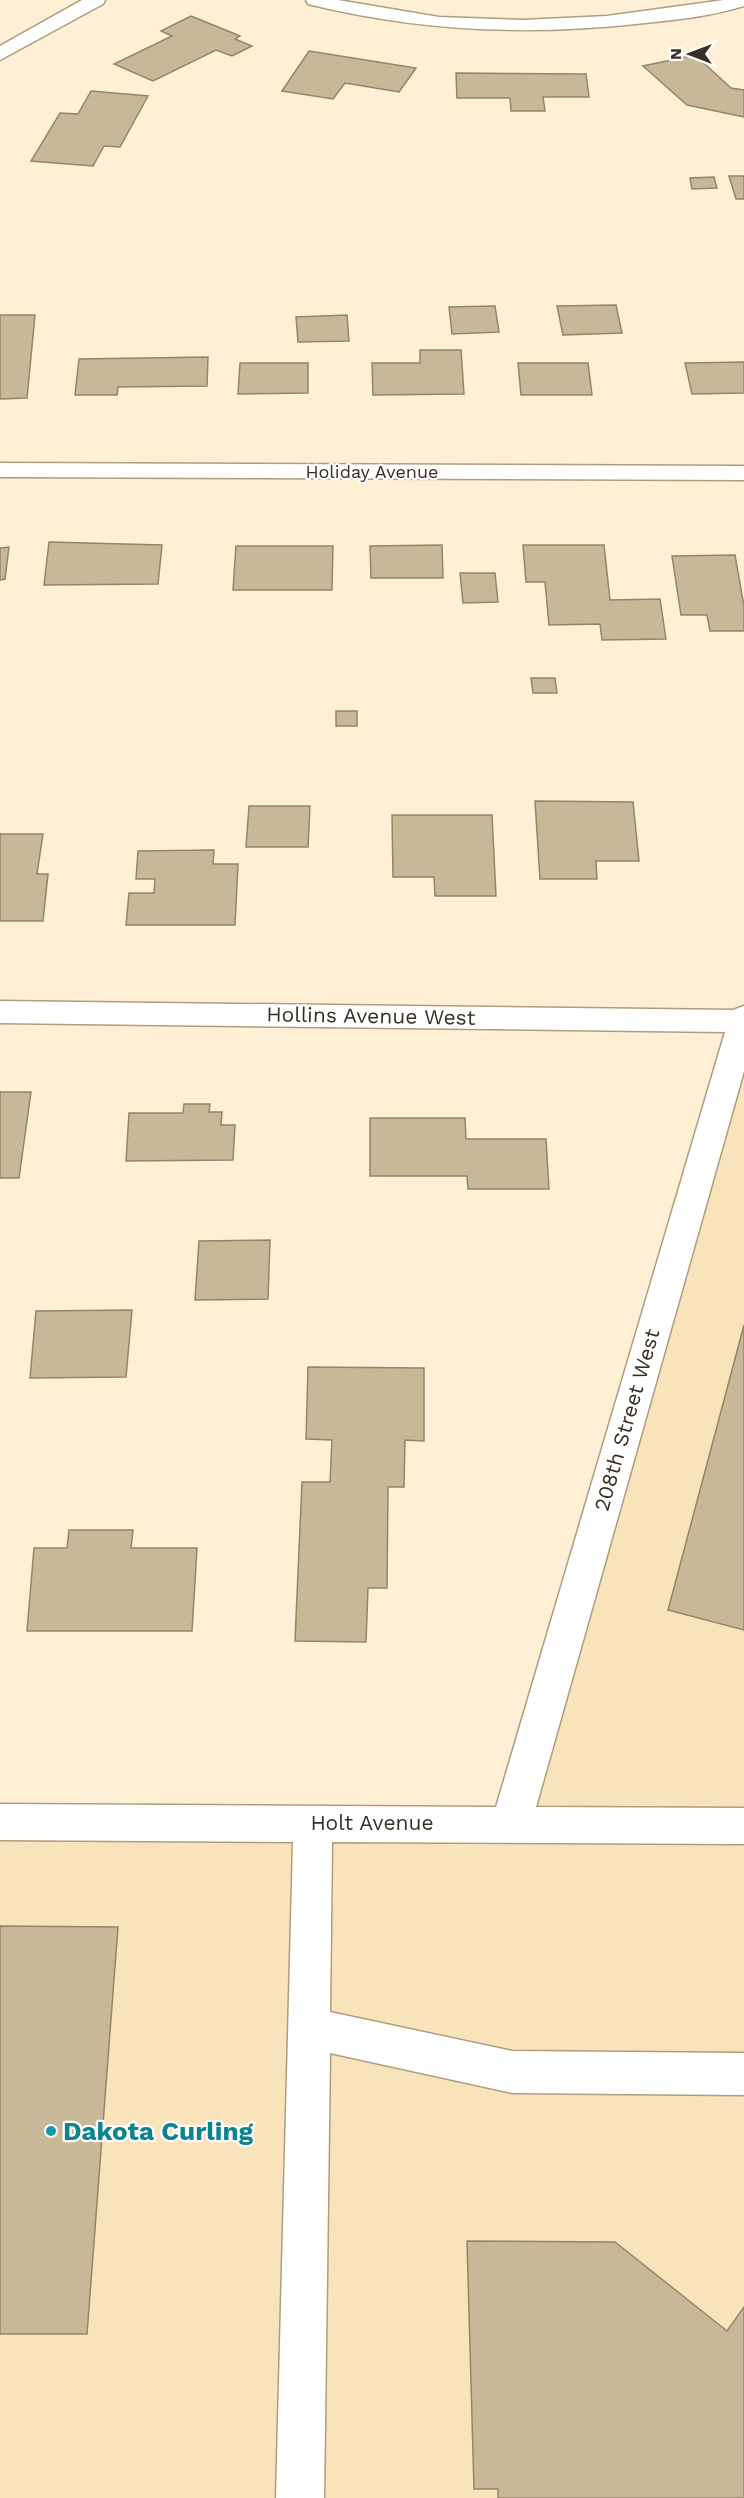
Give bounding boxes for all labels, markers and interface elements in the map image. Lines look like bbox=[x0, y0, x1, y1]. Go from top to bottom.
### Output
north arrow bbox=[660, 24, 720, 84]
text: N bbox=[666, 48, 685, 60]
street label: Holiday Avenue bbox=[305, 461, 439, 482]
street label: Hollins Avenue West bbox=[266, 1001, 476, 1030]
street label: 208th Street West bbox=[589, 1326, 665, 1514]
street label: Holt Avenue bbox=[310, 1810, 434, 1835]
place label: Dakota Curling bbox=[63, 2116, 254, 2146]
marker: Dakota Curling bbox=[44, 2124, 58, 2138]

